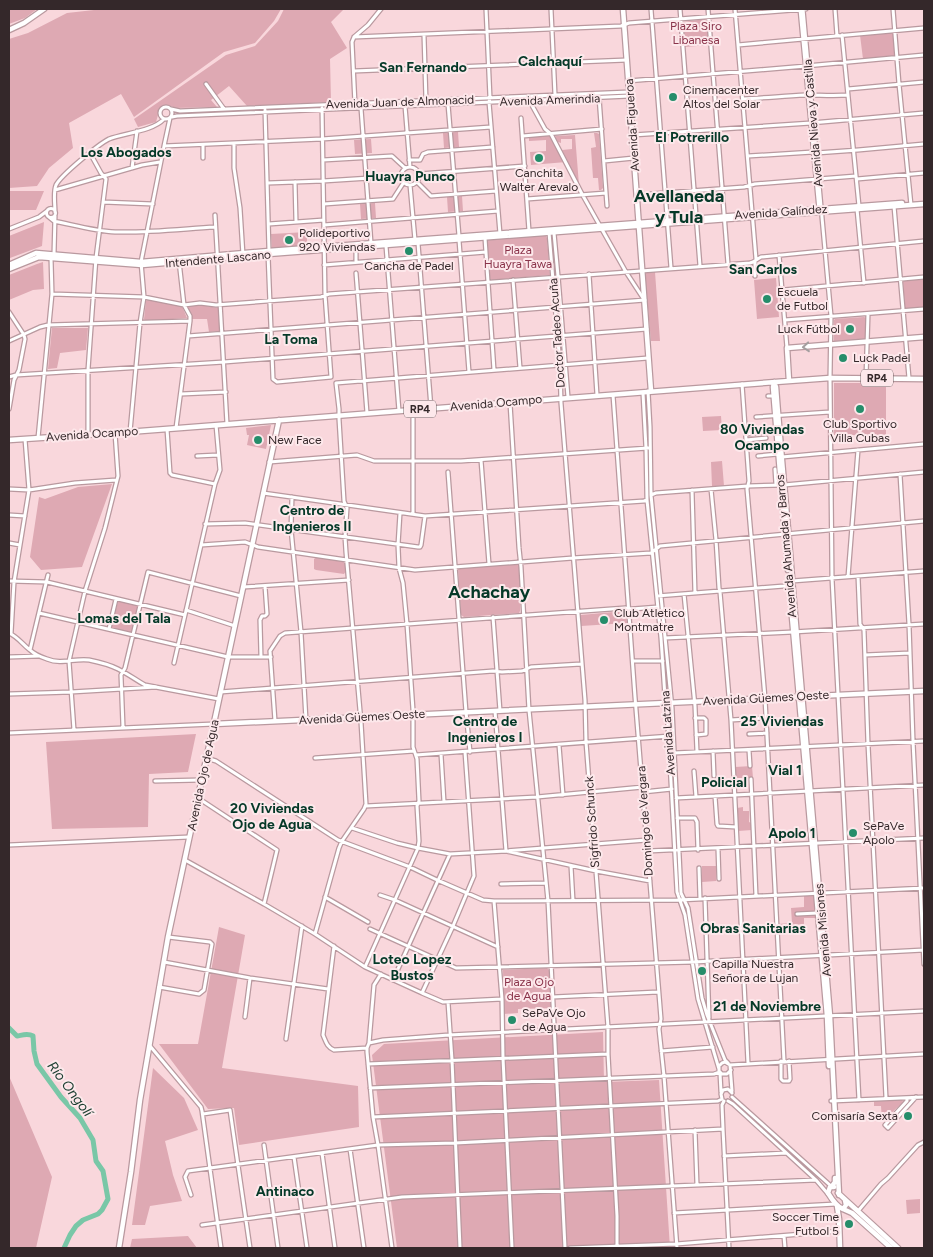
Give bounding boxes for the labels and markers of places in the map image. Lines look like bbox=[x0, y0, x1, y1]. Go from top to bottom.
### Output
place label: Cinemacenter Altos del Solar bbox=[683, 83, 760, 111]
marker: Cinemacenter Altos del Solar bbox=[667, 91, 679, 103]
marker: Canchita Walter Arevalo bbox=[533, 152, 545, 164]
place label: Canchita Walter Arevalo bbox=[500, 166, 578, 194]
place label: Polideportivo 920 Viviendas bbox=[299, 226, 376, 254]
marker: Polideportivo 920 Viviendas bbox=[283, 234, 295, 246]
marker: Cancha de Padel bbox=[403, 245, 415, 257]
place label: Cancha de Padel bbox=[364, 259, 454, 273]
place label: Escuela de Futbol bbox=[777, 285, 828, 313]
marker: Escuela de Futbol bbox=[761, 293, 773, 305]
place label: Luck Fútbol bbox=[778, 322, 840, 336]
marker: Luck Fútbol bbox=[844, 323, 856, 335]
place label: Luck Padel bbox=[853, 351, 910, 365]
marker: Luck Padel bbox=[837, 352, 849, 364]
marker: Club Sportivo Villa Cubas bbox=[854, 403, 866, 415]
place label: Club Sportivo Villa Cubas bbox=[823, 417, 897, 445]
place label: New Face bbox=[268, 433, 322, 447]
marker: New Face bbox=[252, 434, 264, 446]
place label: Club Atletico Montmatre bbox=[614, 606, 685, 634]
marker: Club Atletico Montmatre bbox=[598, 614, 610, 626]
place label: SePaVe Apolo bbox=[863, 819, 905, 847]
marker: SePaVe Apolo bbox=[847, 827, 859, 839]
place label: Capilla Nuestra Señora de Lujan bbox=[712, 957, 799, 985]
marker: Capilla Nuestra Señora de Lujan bbox=[696, 965, 708, 977]
place label: SePaVe Ojo de Agua bbox=[522, 1006, 586, 1034]
marker: SePaVe Ojo de Agua bbox=[506, 1014, 518, 1026]
place label: Comisaría Sexta bbox=[812, 1109, 898, 1123]
marker: Comisaría Sexta bbox=[902, 1110, 914, 1122]
place label: Soccer Time Futbol 5 bbox=[772, 1210, 839, 1238]
marker: Soccer Time Futbol 5 bbox=[843, 1218, 855, 1230]

